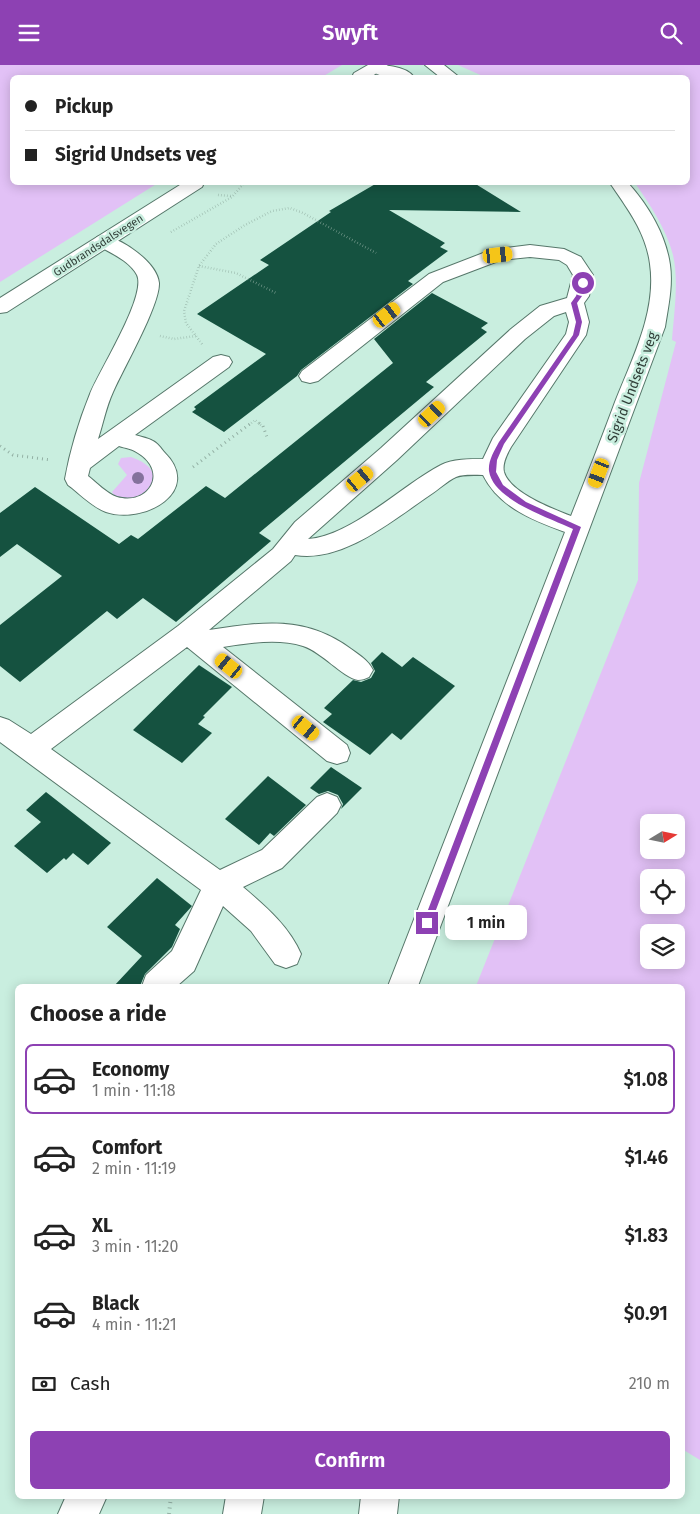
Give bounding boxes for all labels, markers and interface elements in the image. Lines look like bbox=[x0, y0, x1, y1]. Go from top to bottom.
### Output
icon: menu bbox=[15, 19, 43, 47]
text: Swyft bbox=[322, 19, 378, 46]
icon: search bbox=[657, 19, 685, 47]
text: Pickup bbox=[55, 95, 113, 118]
text: Sigrid Undsets veg bbox=[55, 143, 217, 166]
street label: Gudbrandsdalsvegen bbox=[51, 212, 146, 279]
car bbox=[482, 246, 513, 264]
route start bbox=[572, 272, 594, 294]
car bbox=[370, 300, 403, 330]
street label: Sigrid Undsets veg bbox=[604, 329, 662, 445]
car bbox=[415, 398, 448, 430]
car bbox=[586, 456, 611, 490]
car bbox=[343, 464, 376, 494]
car bbox=[212, 651, 245, 681]
car bbox=[289, 713, 322, 743]
north arrow bbox=[640, 814, 685, 859]
map controls bbox=[640, 814, 685, 969]
button: locate bbox=[640, 869, 685, 914]
callout: 1 min bbox=[444, 905, 527, 941]
route end bbox=[416, 912, 438, 934]
text: 1 min bbox=[467, 913, 505, 932]
button: layers bbox=[640, 924, 685, 969]
text: Choose a ride bbox=[30, 1000, 166, 1027]
icon: car bbox=[32, 1057, 77, 1102]
text: Economy bbox=[92, 1058, 169, 1081]
text: $1.08 bbox=[623, 1068, 668, 1091]
text: 1 min · 11:18 bbox=[92, 1081, 176, 1100]
icon: car bbox=[32, 1135, 77, 1180]
text: Comfort bbox=[92, 1136, 162, 1159]
text: $1.46 bbox=[624, 1146, 668, 1169]
text: 2 min · 11:19 bbox=[92, 1159, 176, 1178]
icon: car bbox=[32, 1213, 77, 1258]
text: XL bbox=[92, 1214, 113, 1237]
text: $1.83 bbox=[624, 1224, 668, 1247]
text: 3 min · 11:20 bbox=[92, 1237, 178, 1256]
icon: car bbox=[32, 1291, 77, 1336]
text: Black bbox=[92, 1292, 139, 1315]
text: $0.91 bbox=[624, 1302, 668, 1325]
text: 4 min · 11:21 bbox=[92, 1315, 177, 1334]
icon: cash bbox=[30, 1370, 58, 1398]
text: Cash bbox=[70, 1372, 111, 1395]
text: 210 m bbox=[629, 1374, 670, 1393]
button: Confirm bbox=[30, 1431, 670, 1489]

